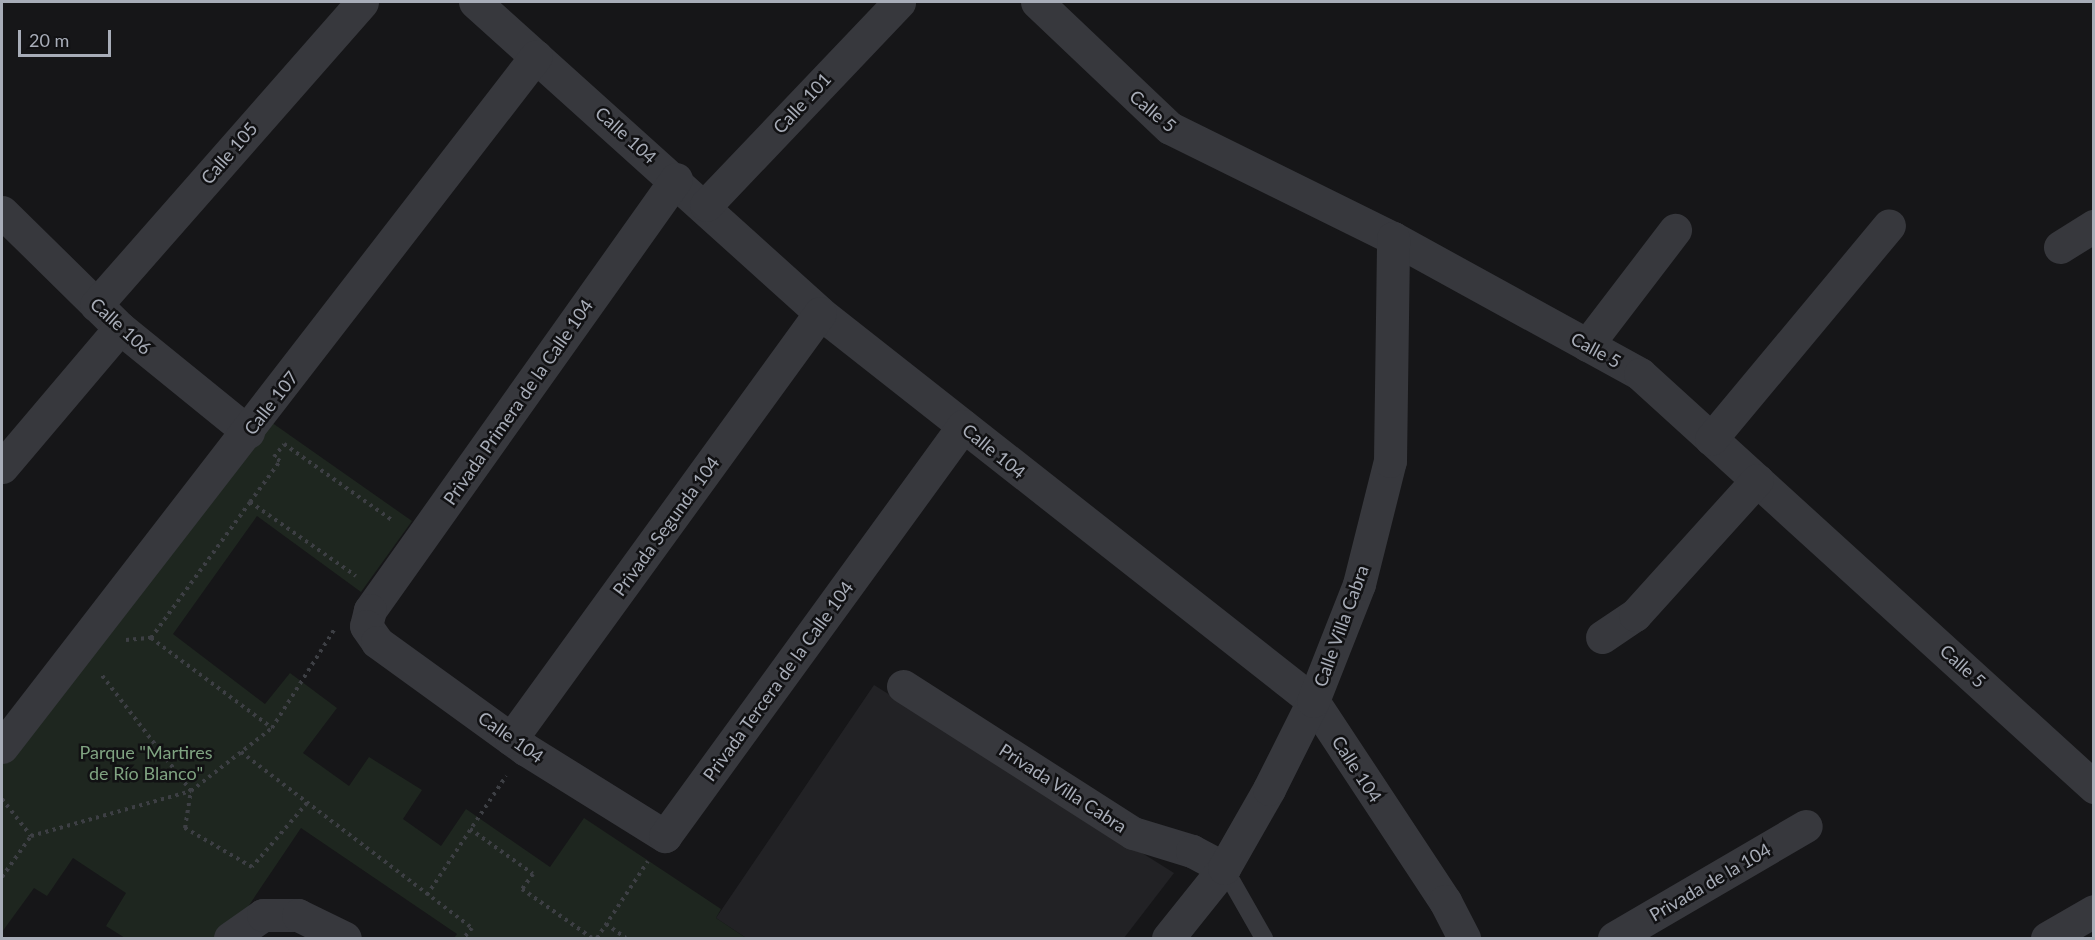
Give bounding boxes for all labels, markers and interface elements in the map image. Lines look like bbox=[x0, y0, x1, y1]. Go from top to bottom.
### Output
scale bar bbox=[21, 18, 114, 56]
text: 20 m bbox=[29, 29, 69, 51]
street label: Calle 101 bbox=[769, 68, 835, 138]
street label: Calle 5 bbox=[1125, 85, 1181, 137]
street label: Calle 104 bbox=[591, 102, 661, 168]
street label: Calle 105 bbox=[196, 118, 262, 188]
street label: Calle 106 bbox=[86, 293, 156, 359]
street label: Privada Primera de la Calle 104 bbox=[439, 295, 597, 509]
street label: Calle 5 bbox=[1567, 327, 1625, 373]
street label: Calle 107 bbox=[239, 367, 303, 439]
street label: Calle 104 bbox=[958, 419, 1030, 483]
street label: Privada Segunda 104 bbox=[608, 452, 724, 600]
street label: Calle Villa Cabra bbox=[1309, 562, 1373, 690]
street label: Privada Tercera de la Calle 104 bbox=[698, 577, 858, 785]
street label: Calle 5 bbox=[1936, 640, 1990, 692]
street label: Calle 104 bbox=[474, 707, 548, 767]
street label: Calle 104 bbox=[1328, 732, 1386, 806]
street label: Privada Villa Cabra bbox=[995, 739, 1131, 837]
park label: Parque "Martires de Río Blanco" bbox=[79, 742, 213, 784]
street label: Privada de la 104 bbox=[1645, 839, 1775, 925]

